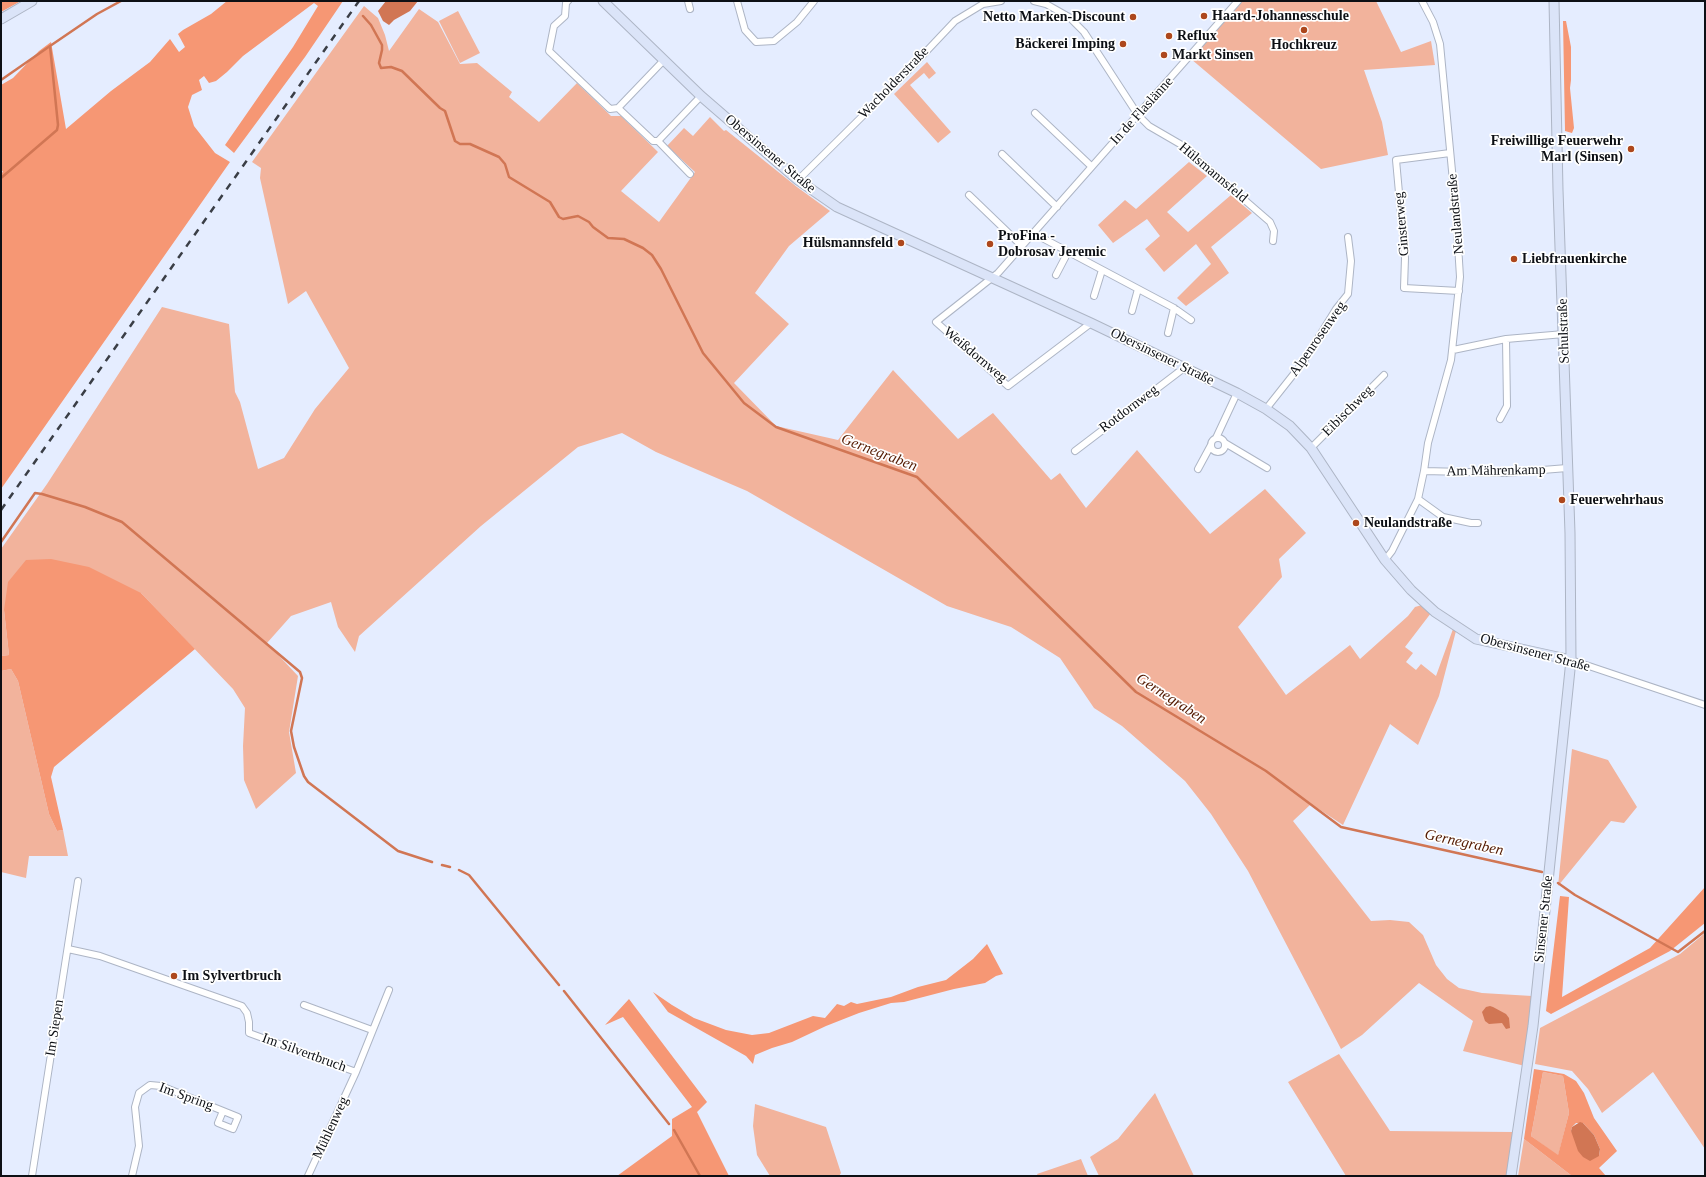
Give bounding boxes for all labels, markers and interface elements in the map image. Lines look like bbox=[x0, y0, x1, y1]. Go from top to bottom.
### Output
place label: Haard-Johannesschule bbox=[1212, 8, 1349, 24]
place label: Netto Marken-Discount bbox=[983, 9, 1125, 25]
marker: Haard-Johannesschule bbox=[1199, 11, 1209, 21]
marker: Netto Marken-Discount bbox=[1128, 12, 1138, 22]
marker: Hochkreuz bbox=[1299, 25, 1309, 35]
place label: Reflux bbox=[1177, 28, 1217, 44]
marker: Reflux bbox=[1164, 31, 1174, 41]
place label: Bäckerei Imping bbox=[1015, 36, 1115, 52]
place label: Hochkreuz bbox=[1271, 37, 1337, 53]
marker: Bäckerei Imping bbox=[1118, 39, 1128, 49]
street label: Wacholderstraße bbox=[855, 43, 933, 123]
place label: Markt Sinsen bbox=[1172, 47, 1253, 63]
marker: Markt Sinsen bbox=[1159, 50, 1169, 60]
street label: In de Flaslänne bbox=[1107, 74, 1177, 148]
street label: Obersinsener Straße bbox=[721, 111, 819, 197]
place label: Freiwillige Feuerwehr Marl (Sinsen) bbox=[1491, 133, 1623, 166]
street label: Hülsmannsfeld bbox=[1175, 139, 1251, 207]
marker: Freiwillige Feuerwehr Marl (Sinsen) bbox=[1626, 144, 1636, 154]
street label: Neulandstraße bbox=[1444, 173, 1468, 255]
street label: Ginsterweg bbox=[1391, 191, 1413, 257]
place label: ProFina - Dobrosav Jeremic bbox=[998, 228, 1106, 260]
place label: Hülsmannsfeld bbox=[803, 235, 893, 251]
marker: Hülsmannsfeld bbox=[896, 238, 906, 248]
marker: ProFina - Dobrosav Jeremic bbox=[985, 239, 995, 249]
place label: Liebfrauenkirche bbox=[1522, 251, 1627, 267]
marker: Liebfrauenkirche bbox=[1509, 254, 1519, 264]
street label: Alpenrosenweg bbox=[1286, 298, 1350, 380]
street label: Schulstraße bbox=[1554, 298, 1574, 364]
street label: Weißdornweg bbox=[940, 323, 1010, 387]
street label: Obersinsener Straße bbox=[1107, 325, 1217, 389]
street label: Rotdornweg bbox=[1096, 381, 1162, 437]
street label: Eibischweg bbox=[1319, 382, 1377, 440]
water label: Gernegraben bbox=[838, 430, 920, 476]
street label: Am Mährenkamp bbox=[1446, 462, 1546, 480]
place label: Feuerwehrhaus bbox=[1570, 492, 1663, 508]
marker: Feuerwehrhaus bbox=[1557, 495, 1567, 505]
place label: Neulandstraße bbox=[1364, 515, 1452, 531]
marker: Neulandstraße bbox=[1351, 518, 1361, 528]
street label: Obersinsener Straße bbox=[1478, 630, 1592, 676]
water label: Gernegraben bbox=[1133, 670, 1209, 728]
water label: Gernegraben bbox=[1423, 826, 1505, 860]
street label: Sinsener Straße bbox=[1531, 875, 1557, 963]
place label: Im Sylvertbruch bbox=[182, 968, 281, 984]
marker: Im Sylvertbruch bbox=[169, 971, 179, 981]
street label: Im Siepen bbox=[42, 998, 68, 1058]
street label: Im Silvertbruch bbox=[260, 1030, 348, 1076]
street label: Im Spring bbox=[157, 1079, 215, 1115]
street label: Mühlenweg bbox=[309, 1094, 353, 1162]

